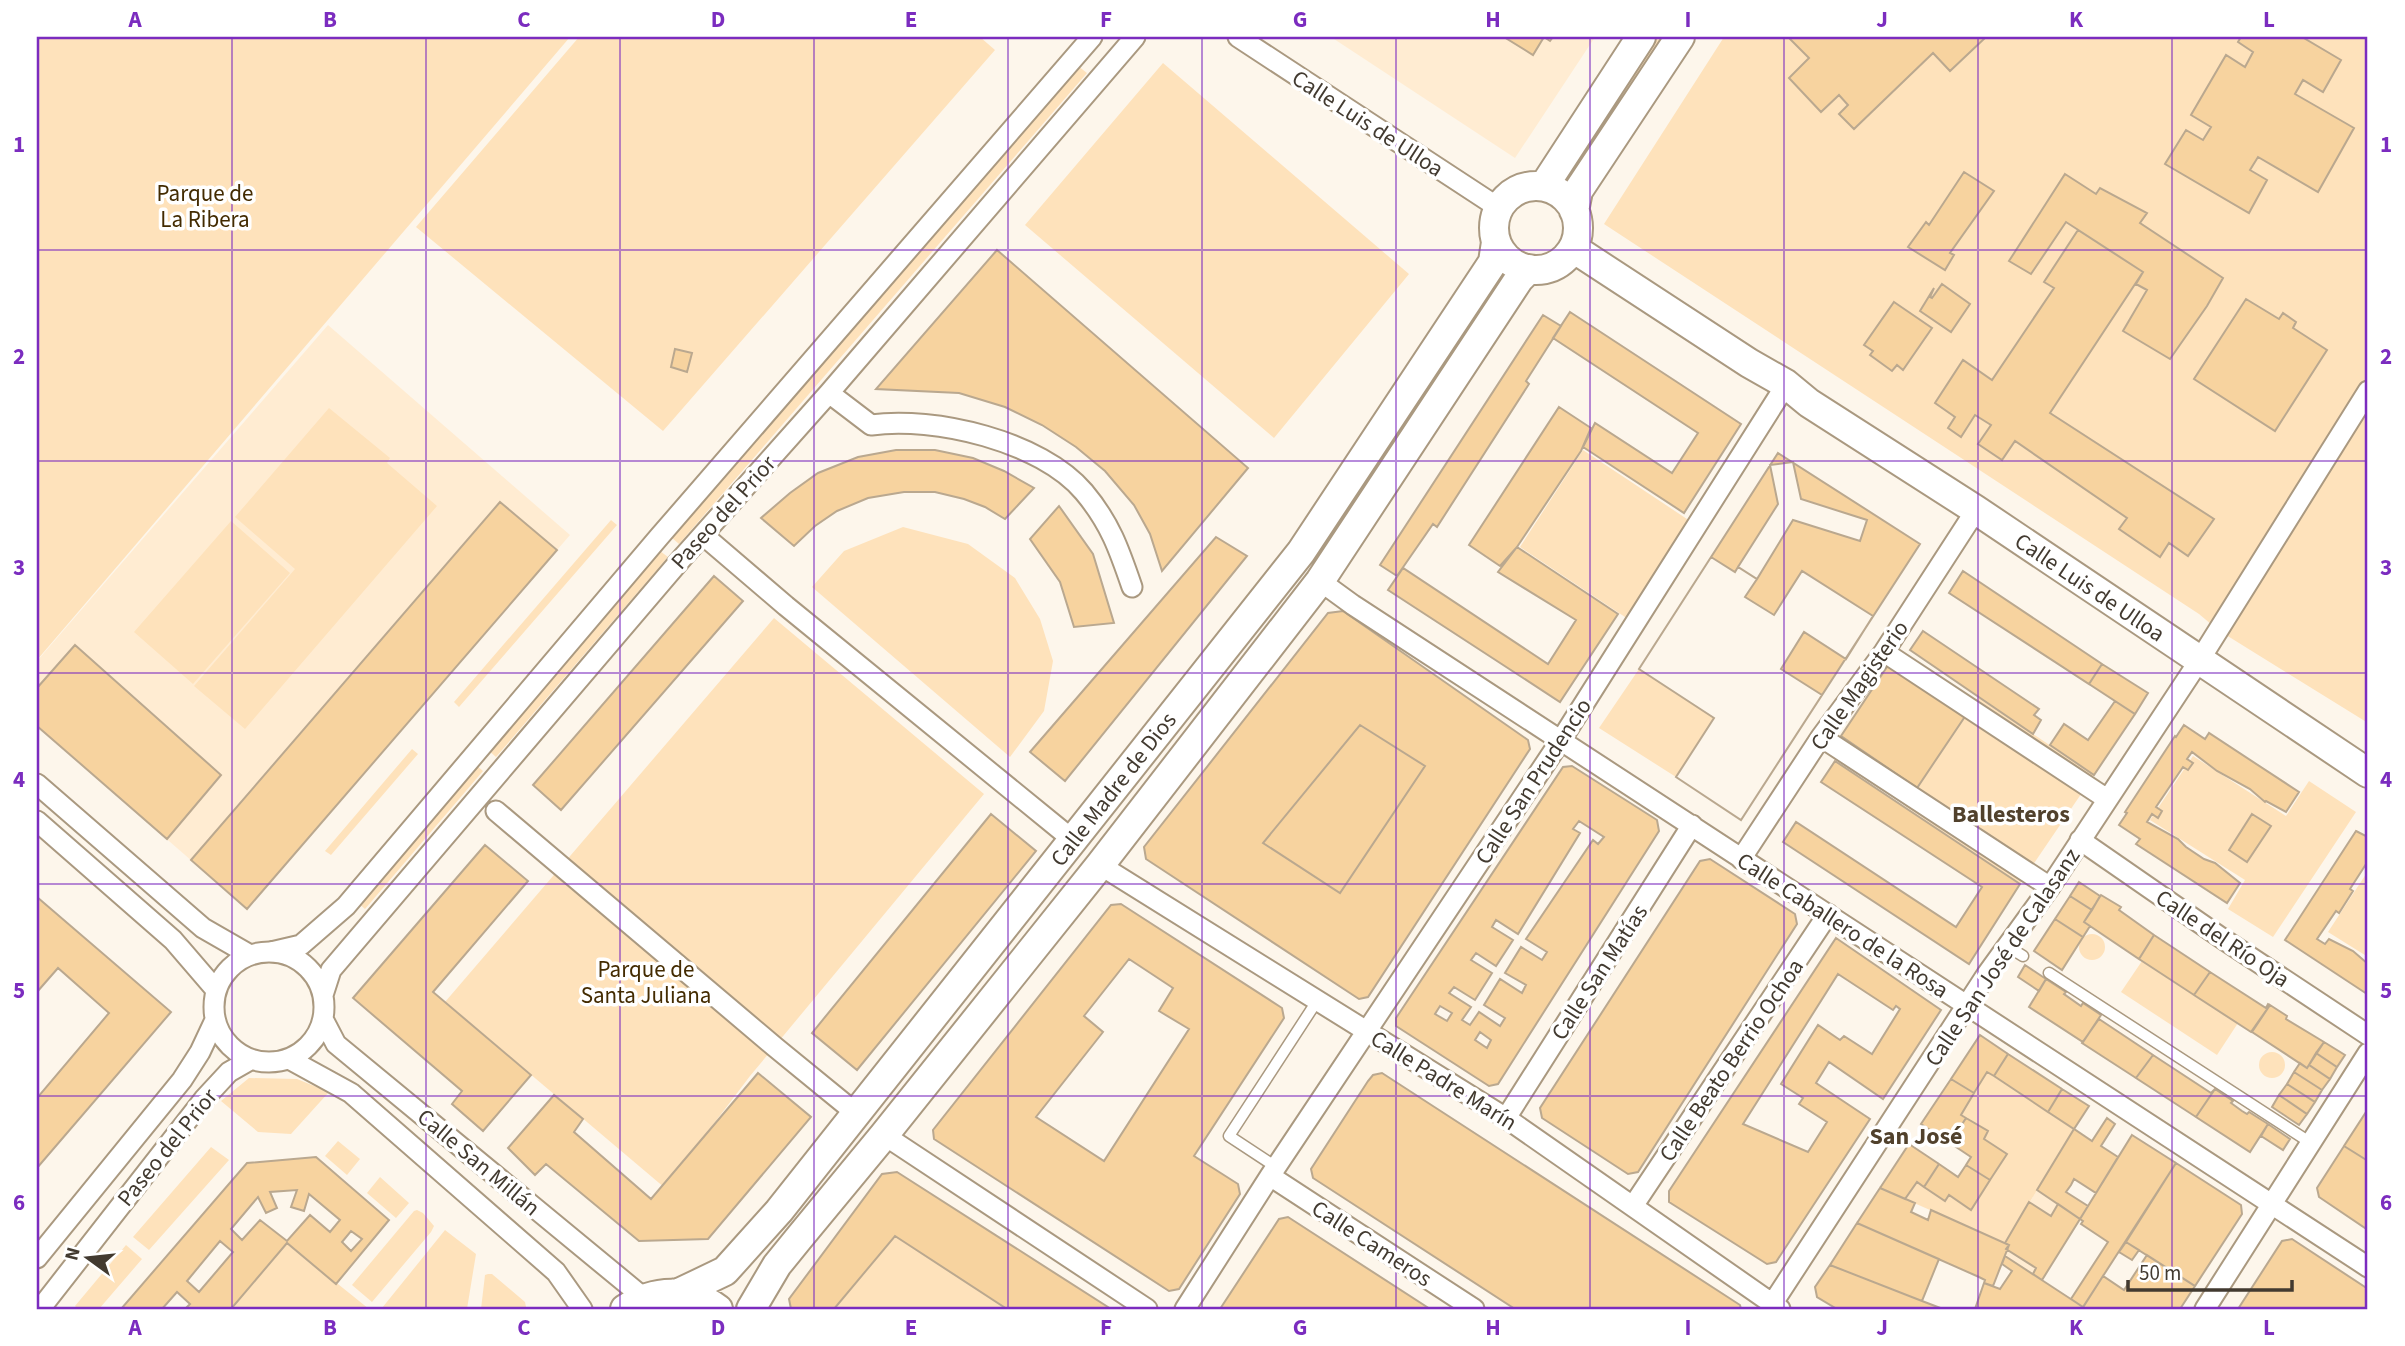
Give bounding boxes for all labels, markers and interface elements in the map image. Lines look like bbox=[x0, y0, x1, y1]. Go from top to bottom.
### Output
text: A bbox=[127, 3, 142, 36]
text: B bbox=[323, 3, 337, 36]
text: C bbox=[517, 3, 531, 36]
text: D bbox=[711, 3, 725, 36]
text: E bbox=[905, 3, 917, 36]
text: F bbox=[1100, 3, 1112, 36]
text: G bbox=[1293, 3, 1307, 36]
text: H bbox=[1485, 3, 1501, 36]
text: I bbox=[1685, 3, 1691, 36]
text: J bbox=[1876, 3, 1888, 36]
text: K bbox=[2069, 3, 2084, 36]
text: L bbox=[2263, 3, 2275, 36]
street label: Calle Luis de Ulloa bbox=[1285, 62, 1450, 185]
text: 1 bbox=[13, 128, 25, 161]
text: 1 bbox=[2380, 128, 2392, 161]
park label: Parque de La Ribera bbox=[157, 177, 253, 236]
text: 2 bbox=[13, 340, 25, 373]
text: 2 bbox=[2380, 340, 2392, 373]
street label: Paseo del Prior bbox=[663, 447, 784, 577]
street label: Calle Luis de Ulloa bbox=[2008, 525, 2171, 650]
text: 3 bbox=[13, 551, 25, 584]
text: 3 bbox=[2380, 551, 2392, 584]
street label: Calle Magisterio bbox=[1802, 613, 1917, 757]
street label: Calle San Prudencio bbox=[1467, 692, 1600, 871]
street label: Calle Madre de Dios bbox=[1043, 705, 1184, 874]
text: 4 bbox=[13, 763, 25, 796]
text: 4 bbox=[2380, 763, 2392, 796]
district label: Ballesteros bbox=[1952, 797, 2070, 832]
street label: Calle San José de Calasanz bbox=[1917, 841, 2088, 1073]
street label: Calle Caballero de la Rosa bbox=[1730, 844, 1955, 1006]
street label: Calle del Río Oja bbox=[2149, 881, 2296, 996]
street label: Calle San Matías bbox=[1543, 898, 1656, 1047]
street label: Calle Beato Berrio Ochoa bbox=[1651, 952, 1812, 1168]
park label: Parque de Santa Juliana bbox=[581, 953, 711, 1012]
text: 5 bbox=[13, 974, 25, 1007]
text: 5 bbox=[2380, 974, 2392, 1007]
street label: Calle Padre Marín bbox=[1364, 1022, 1523, 1139]
street label: Paseo del Prior bbox=[109, 1080, 226, 1213]
street label: Calle San Millán bbox=[410, 1101, 547, 1224]
district label: San José bbox=[1869, 1119, 1963, 1154]
text: 6 bbox=[13, 1186, 25, 1219]
text: 6 bbox=[2380, 1186, 2392, 1219]
street label: Calle Cameros bbox=[1305, 1192, 1438, 1295]
north arrow bbox=[52, 1224, 122, 1294]
text: N bbox=[58, 1244, 88, 1264]
scale bar bbox=[2128, 1248, 2293, 1292]
text: 50 m bbox=[2139, 1258, 2181, 1288]
text: A bbox=[127, 1311, 142, 1344]
text: B bbox=[323, 1311, 337, 1344]
text: C bbox=[517, 1311, 531, 1344]
text: D bbox=[711, 1311, 725, 1344]
text: E bbox=[905, 1311, 917, 1344]
text: F bbox=[1100, 1311, 1112, 1344]
text: G bbox=[1293, 1311, 1307, 1344]
text: H bbox=[1485, 1311, 1501, 1344]
text: I bbox=[1685, 1311, 1691, 1344]
text: J bbox=[1876, 1311, 1888, 1344]
text: K bbox=[2069, 1311, 2084, 1344]
text: L bbox=[2263, 1311, 2275, 1344]

